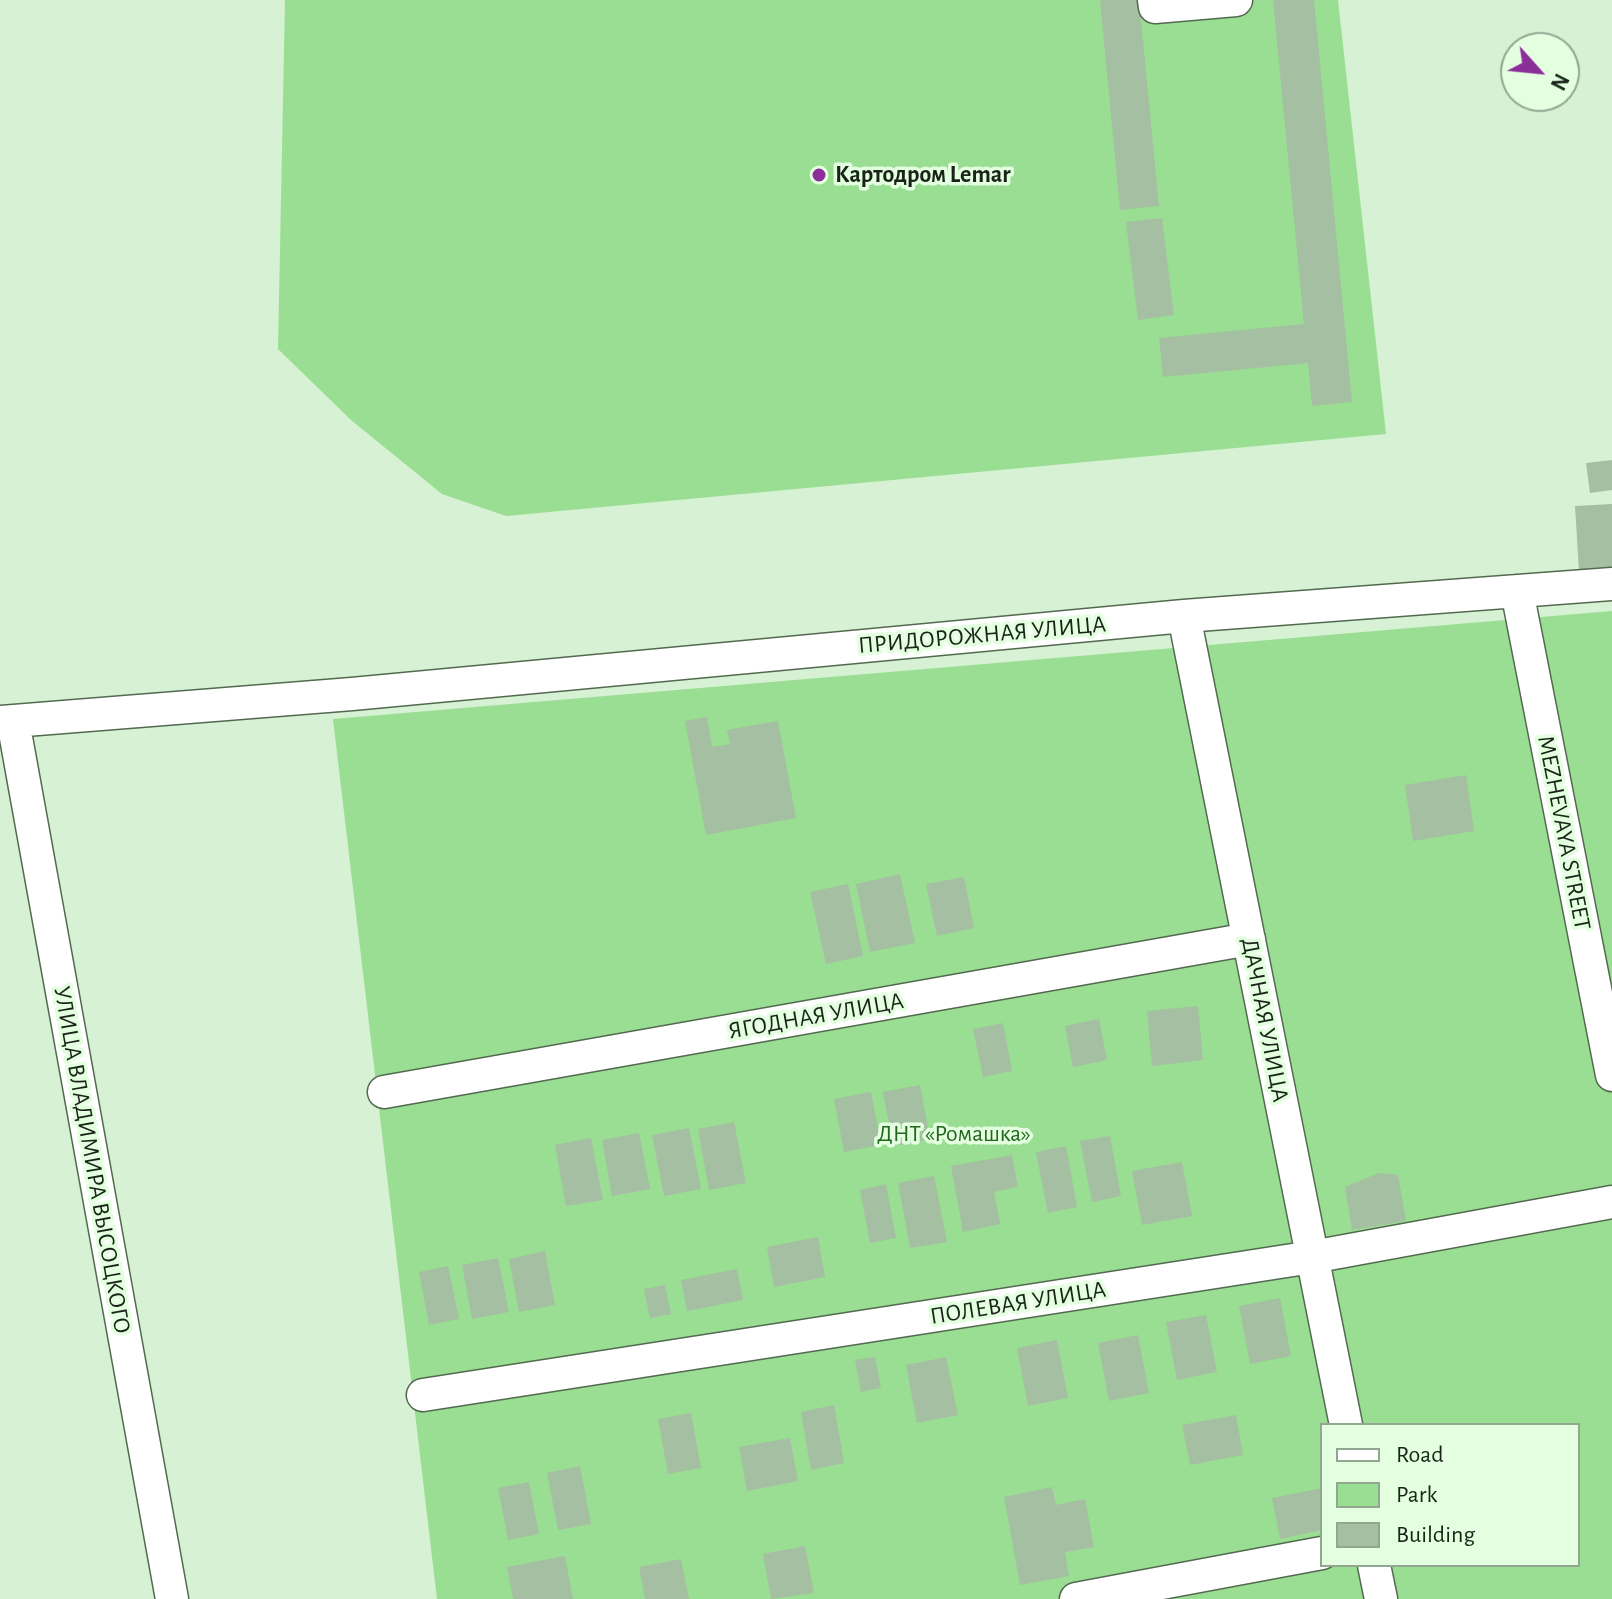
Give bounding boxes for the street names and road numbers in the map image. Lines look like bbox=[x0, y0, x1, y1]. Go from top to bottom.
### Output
street label: ПРИДОРОЖНАЯ УЛИЦА bbox=[857, 610, 1107, 660]
street label: MEZHEVAYA STREET bbox=[1531, 733, 1597, 933]
street label: ДАЧНАЯ УЛИЦА bbox=[1235, 936, 1295, 1104]
street label: УЛИЦА ВЛАДИМИРА ВЫСОЦКОГО bbox=[47, 984, 137, 1336]
street label: ЯГОДНАЯ УЛИЦА bbox=[726, 986, 906, 1046]
street label: ПОЛЕВАЯ УЛИЦА bbox=[928, 1275, 1108, 1331]

